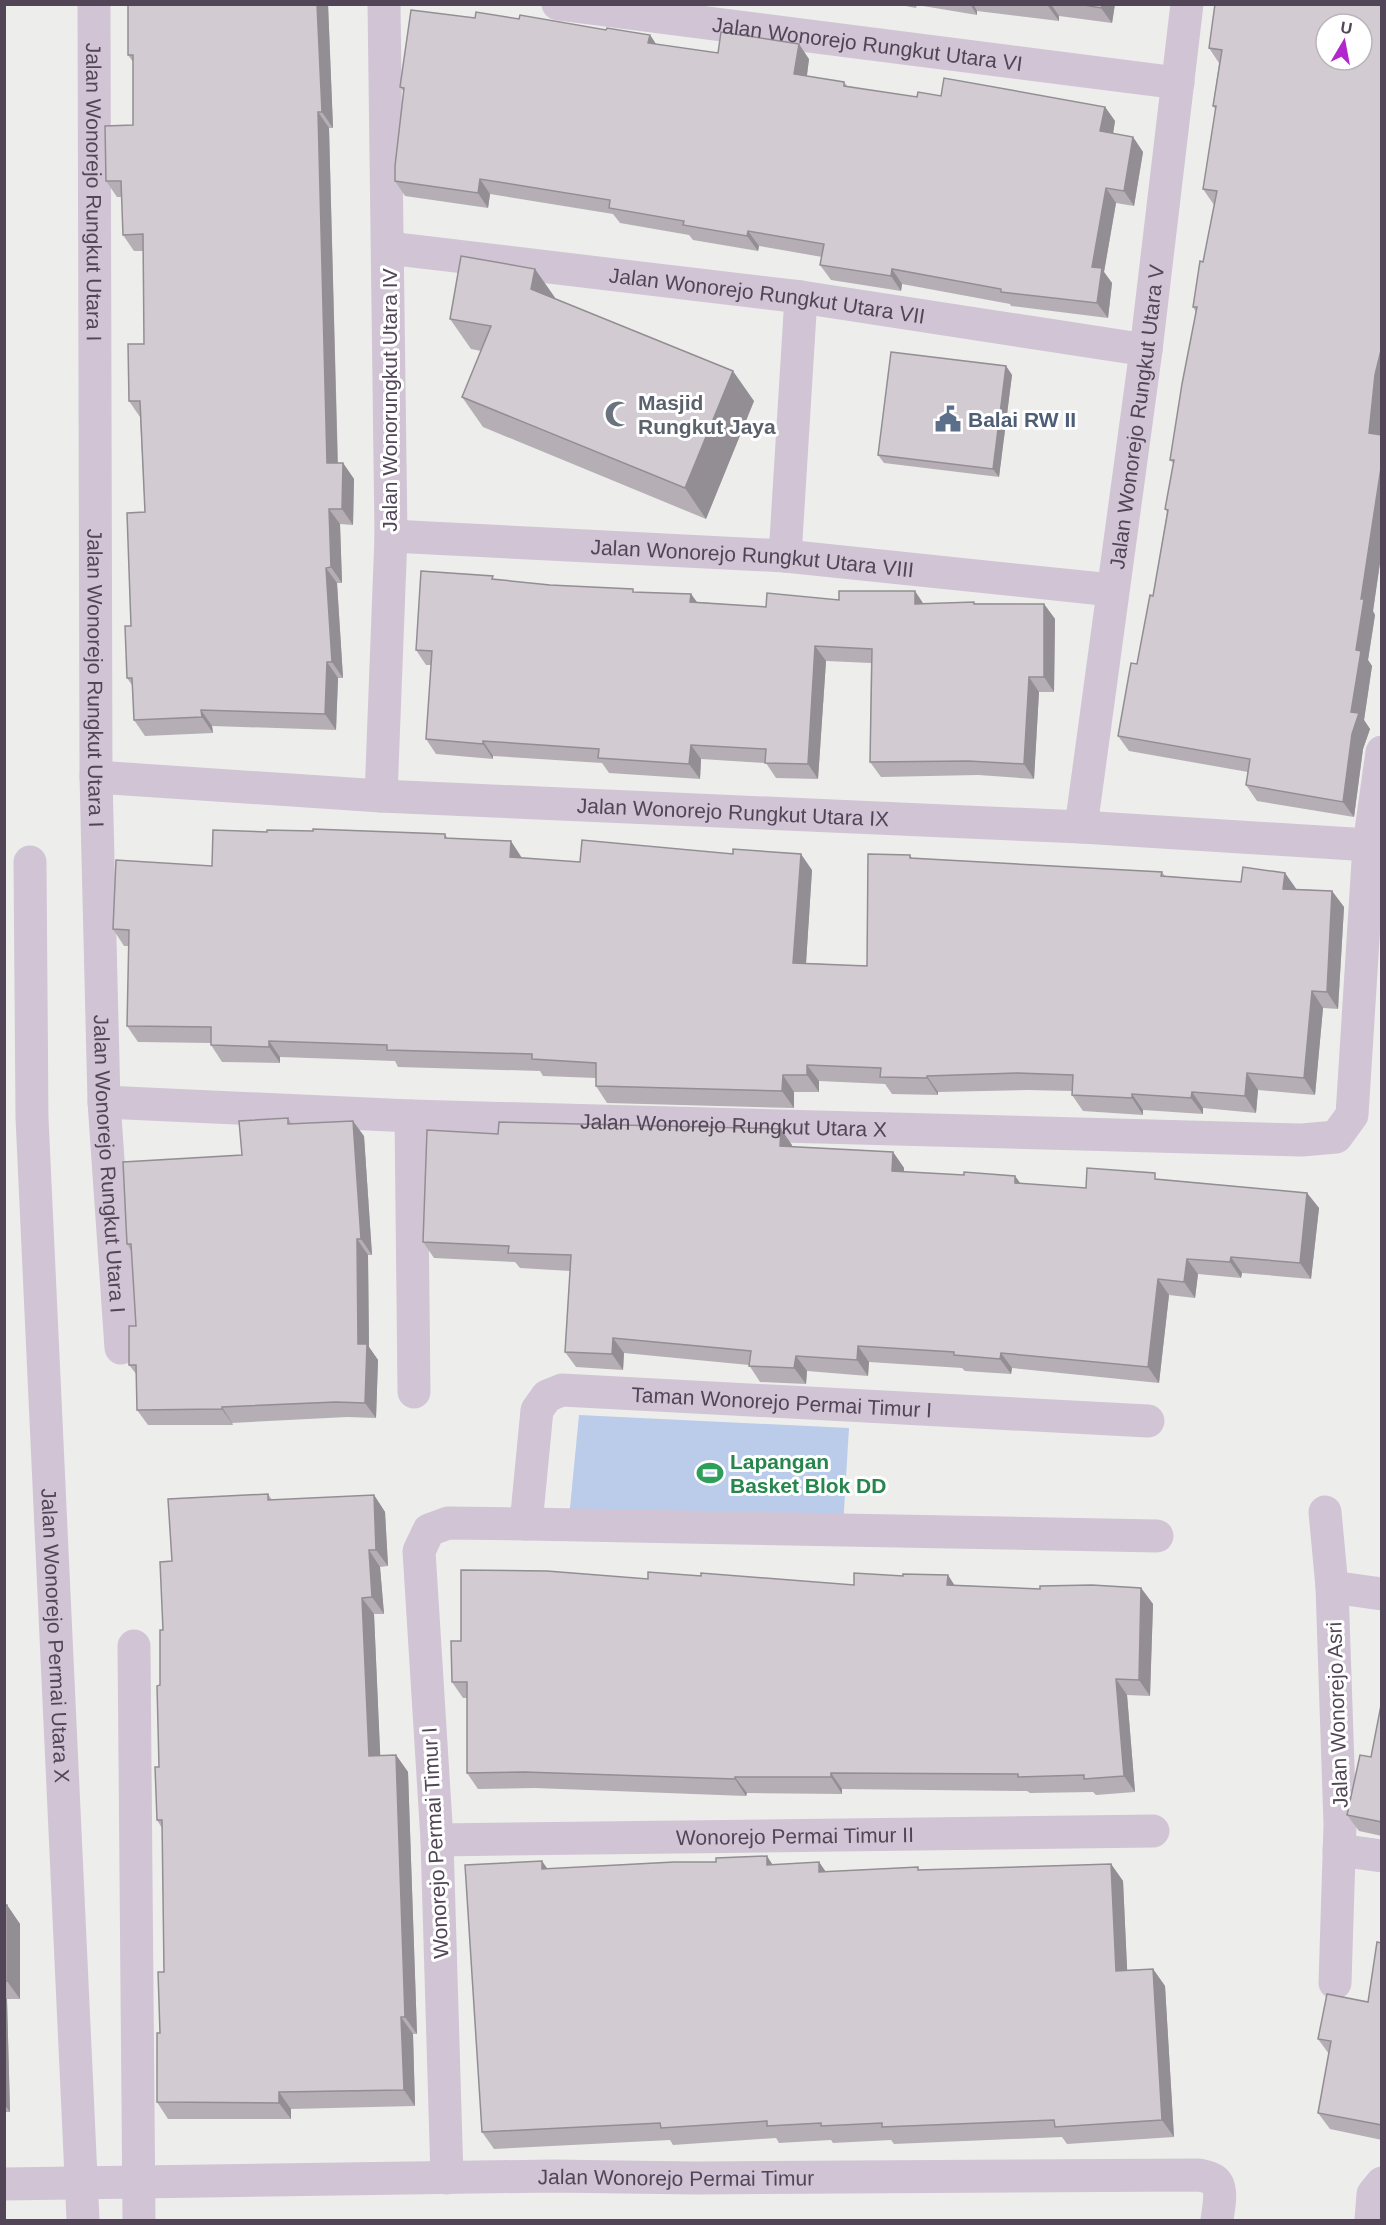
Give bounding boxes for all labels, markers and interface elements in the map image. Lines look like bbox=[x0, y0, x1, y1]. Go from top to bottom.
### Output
street label: Jalan Wonorejo Rungkut Utara VI bbox=[711, 12, 1024, 75]
north arrow bbox=[1314, 12, 1374, 72]
text: U bbox=[1339, 18, 1354, 37]
street label: Jalan Wonorejo Rungkut Utara I bbox=[83, 43, 106, 341]
street label: Jalan Wonorejo Rungkut Utara VII bbox=[608, 263, 927, 327]
street label: Jalan Wonorejo Rungkut Utara V bbox=[1105, 263, 1168, 570]
street label: Jalan Wonorungkut Utara IV bbox=[378, 268, 401, 532]
place label: Masjid Rungkut Jaya bbox=[638, 391, 776, 438]
mosque icon: Masjid Rungkut Jaya bbox=[603, 399, 633, 429]
public building icon: Balai RW II bbox=[933, 404, 963, 434]
place label: Balai RW II bbox=[968, 408, 1076, 431]
street label: Jalan Wonorejo Rungkut Utara I bbox=[84, 529, 109, 828]
street label: Jalan Wonorejo Rungkut Utara VIII bbox=[590, 535, 915, 581]
street label: Jalan Wonorejo Rungkut Utara IX bbox=[576, 793, 890, 830]
street label: Jalan Wonorejo Rungkut Utara I bbox=[90, 1014, 130, 1314]
street label: Jalan Wonorejo Rungkut Utara X bbox=[580, 1109, 887, 1140]
street label: Taman Wonorejo Permai Timur I bbox=[631, 1382, 933, 1421]
place label: Lapangan Basket Blok DD bbox=[730, 1450, 886, 1497]
sports icon: Lapangan Basket Blok DD bbox=[695, 1458, 725, 1488]
street label: Jalan Wonorejo Permai Utara X bbox=[38, 1487, 74, 1783]
street label: Jalan Wonorejo Asri bbox=[1322, 1621, 1352, 1809]
street label: Wonorejo Permai Timur I bbox=[417, 1727, 453, 1959]
street label: Wonorejo Permai Timur II bbox=[676, 1823, 914, 1848]
street label: Jalan Wonorejo Permai Timur bbox=[538, 2164, 814, 2190]

